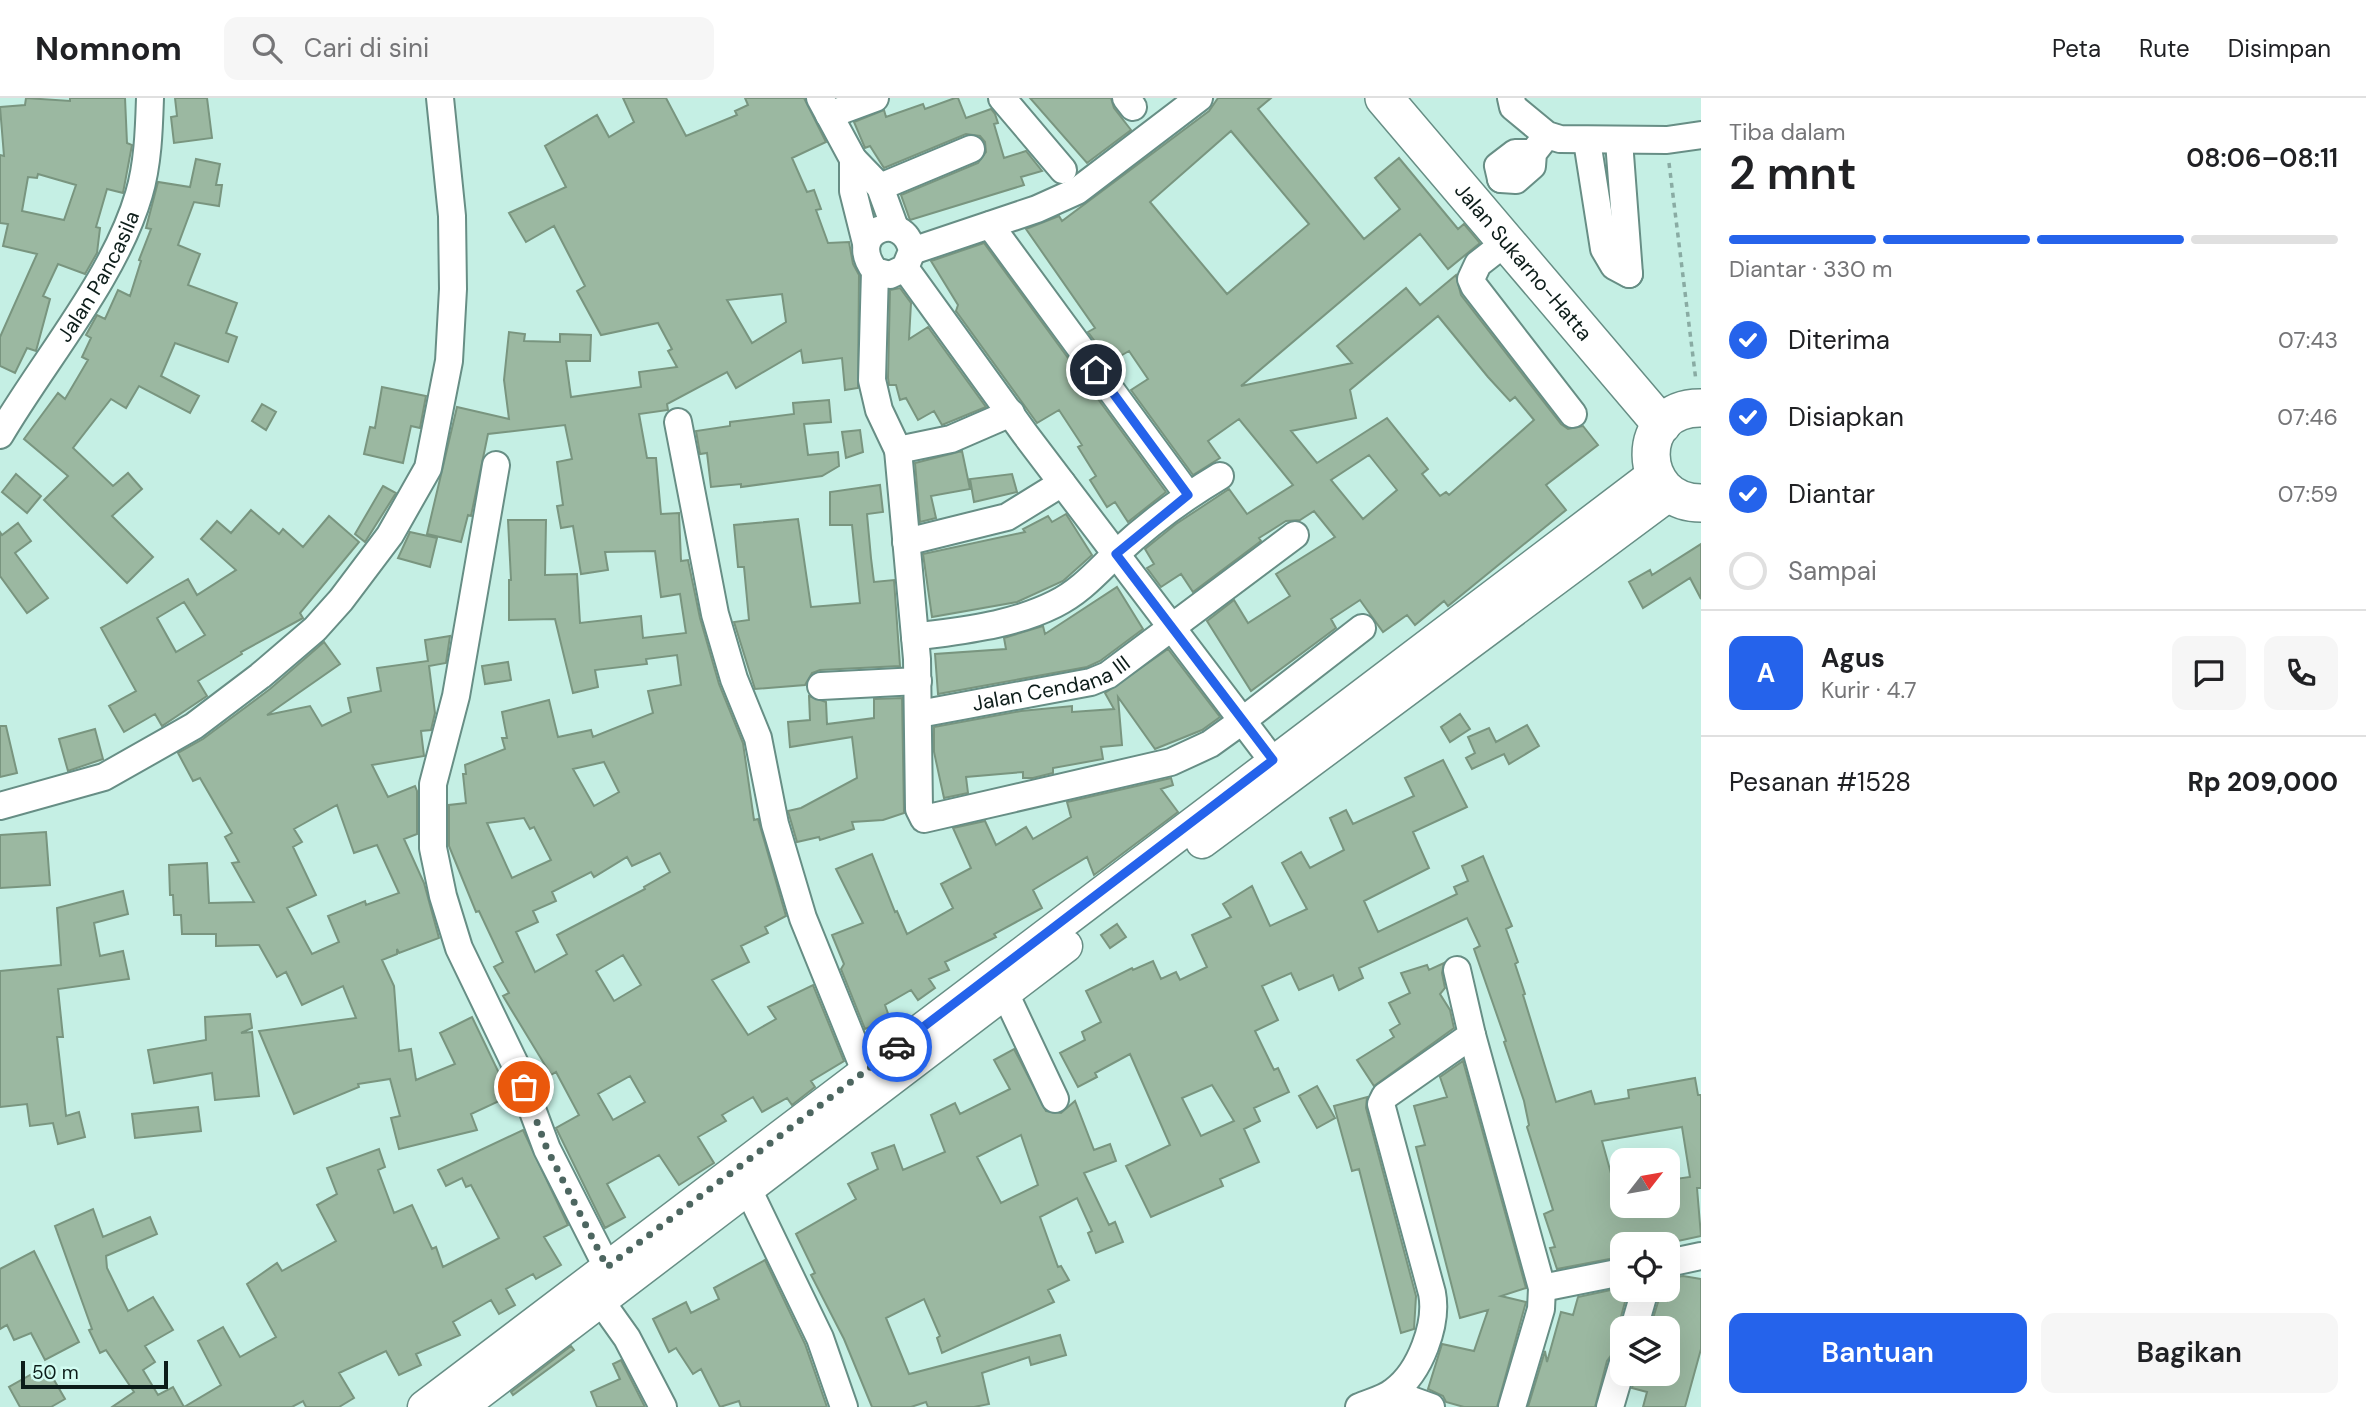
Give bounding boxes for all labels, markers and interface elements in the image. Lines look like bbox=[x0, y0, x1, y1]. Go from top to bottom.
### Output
search box bbox=[224, 17, 714, 80]
text: Nomnom bbox=[35, 27, 182, 70]
icon: search bbox=[248, 29, 286, 67]
text: Cari di sini bbox=[304, 31, 429, 65]
text: Peta bbox=[2052, 33, 2101, 64]
text: Rute bbox=[2139, 33, 2190, 64]
text: Disimpan bbox=[2228, 33, 2331, 64]
text: Tiba dalam bbox=[1729, 117, 1846, 147]
text: 08:06–08:11 bbox=[2186, 141, 2338, 175]
text: 2 mnt bbox=[1729, 143, 1857, 203]
street label: Jalan Sukarno-Hatta bbox=[1448, 177, 1598, 347]
street label: Jalan Pancasila bbox=[51, 207, 146, 348]
text: Diantar · 330 m bbox=[1729, 254, 1892, 284]
icon: check bbox=[1729, 321, 1767, 359]
text: Diterima bbox=[1788, 323, 1890, 357]
text: 07:43 bbox=[2278, 325, 2338, 355]
pin bbox=[1066, 340, 1126, 400]
icon: home bbox=[1077, 351, 1115, 389]
icon: check bbox=[1729, 398, 1767, 436]
text: Disiapkan bbox=[1788, 400, 1904, 434]
text: 07:46 bbox=[2277, 402, 2338, 432]
icon: check bbox=[1729, 475, 1767, 513]
text: Diantar bbox=[1788, 477, 1875, 511]
text: 07:59 bbox=[2278, 479, 2338, 509]
text: Sampai bbox=[1788, 554, 1877, 588]
button: chat bbox=[2172, 636, 2246, 710]
button: phone bbox=[2264, 636, 2338, 710]
text: Agus bbox=[1821, 641, 1885, 675]
street label: Jalan Cendana III bbox=[970, 649, 1136, 718]
text: A bbox=[1757, 656, 1775, 690]
text: Kurir · 4.7 bbox=[1821, 675, 1917, 705]
text: Pesanan #1528 bbox=[1729, 765, 1911, 799]
text: Rp 209,000 bbox=[2187, 765, 2338, 799]
courier bbox=[862, 1012, 932, 1082]
icon: car bbox=[878, 1028, 916, 1066]
pin bbox=[494, 1057, 554, 1117]
icon: bag bbox=[505, 1068, 543, 1106]
north arrow bbox=[1610, 1148, 1680, 1218]
map controls bbox=[1610, 1148, 1680, 1386]
button: locate bbox=[1610, 1232, 1680, 1302]
button: Bantuan bbox=[1729, 1313, 2027, 1393]
button: Bagikan bbox=[2041, 1313, 2338, 1393]
button: layers bbox=[1610, 1316, 1680, 1386]
scale bar bbox=[21, 1358, 168, 1390]
text: 50 m bbox=[32, 1360, 79, 1385]

